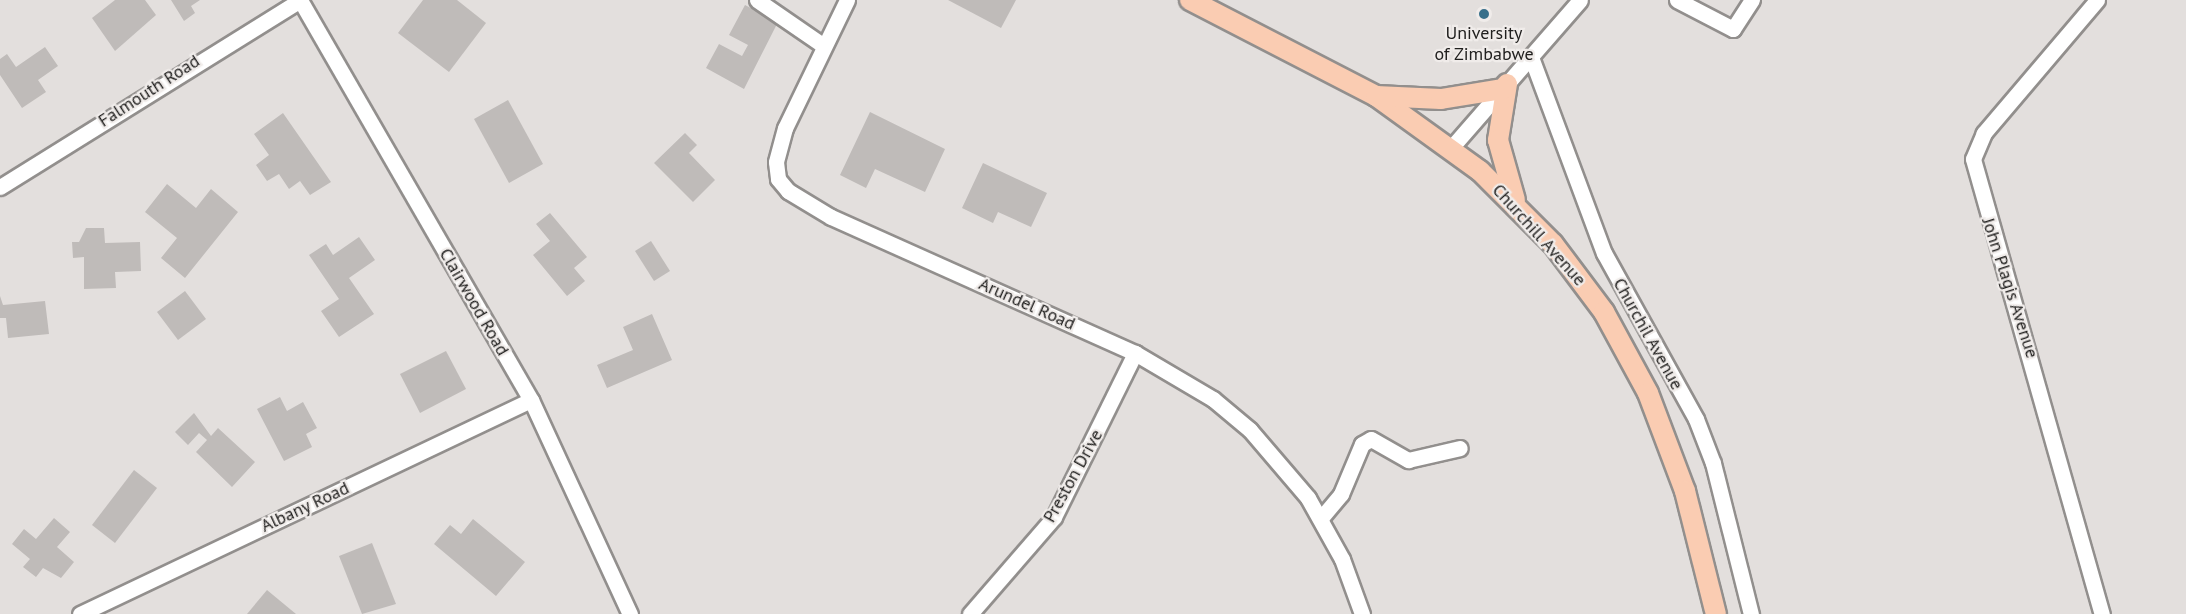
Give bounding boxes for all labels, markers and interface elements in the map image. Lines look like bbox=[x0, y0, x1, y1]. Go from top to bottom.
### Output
marker: University of Zimbabwe bbox=[1477, 7, 1491, 21]
place label: University of Zimbabwe bbox=[1434, 23, 1534, 66]
street label: Falmouth Road bbox=[94, 50, 204, 132]
street label: Churchill Avenue bbox=[1487, 179, 1591, 291]
street label: John Plagis Avenue bbox=[1977, 215, 2043, 361]
street label: Clairwood Road bbox=[435, 244, 513, 360]
street label: Arundel Road bbox=[975, 273, 1079, 335]
street label: Churchil Avenue bbox=[1608, 274, 1688, 394]
street label: Preston Drive bbox=[1039, 426, 1107, 526]
street label: Albany Road bbox=[257, 477, 353, 537]

